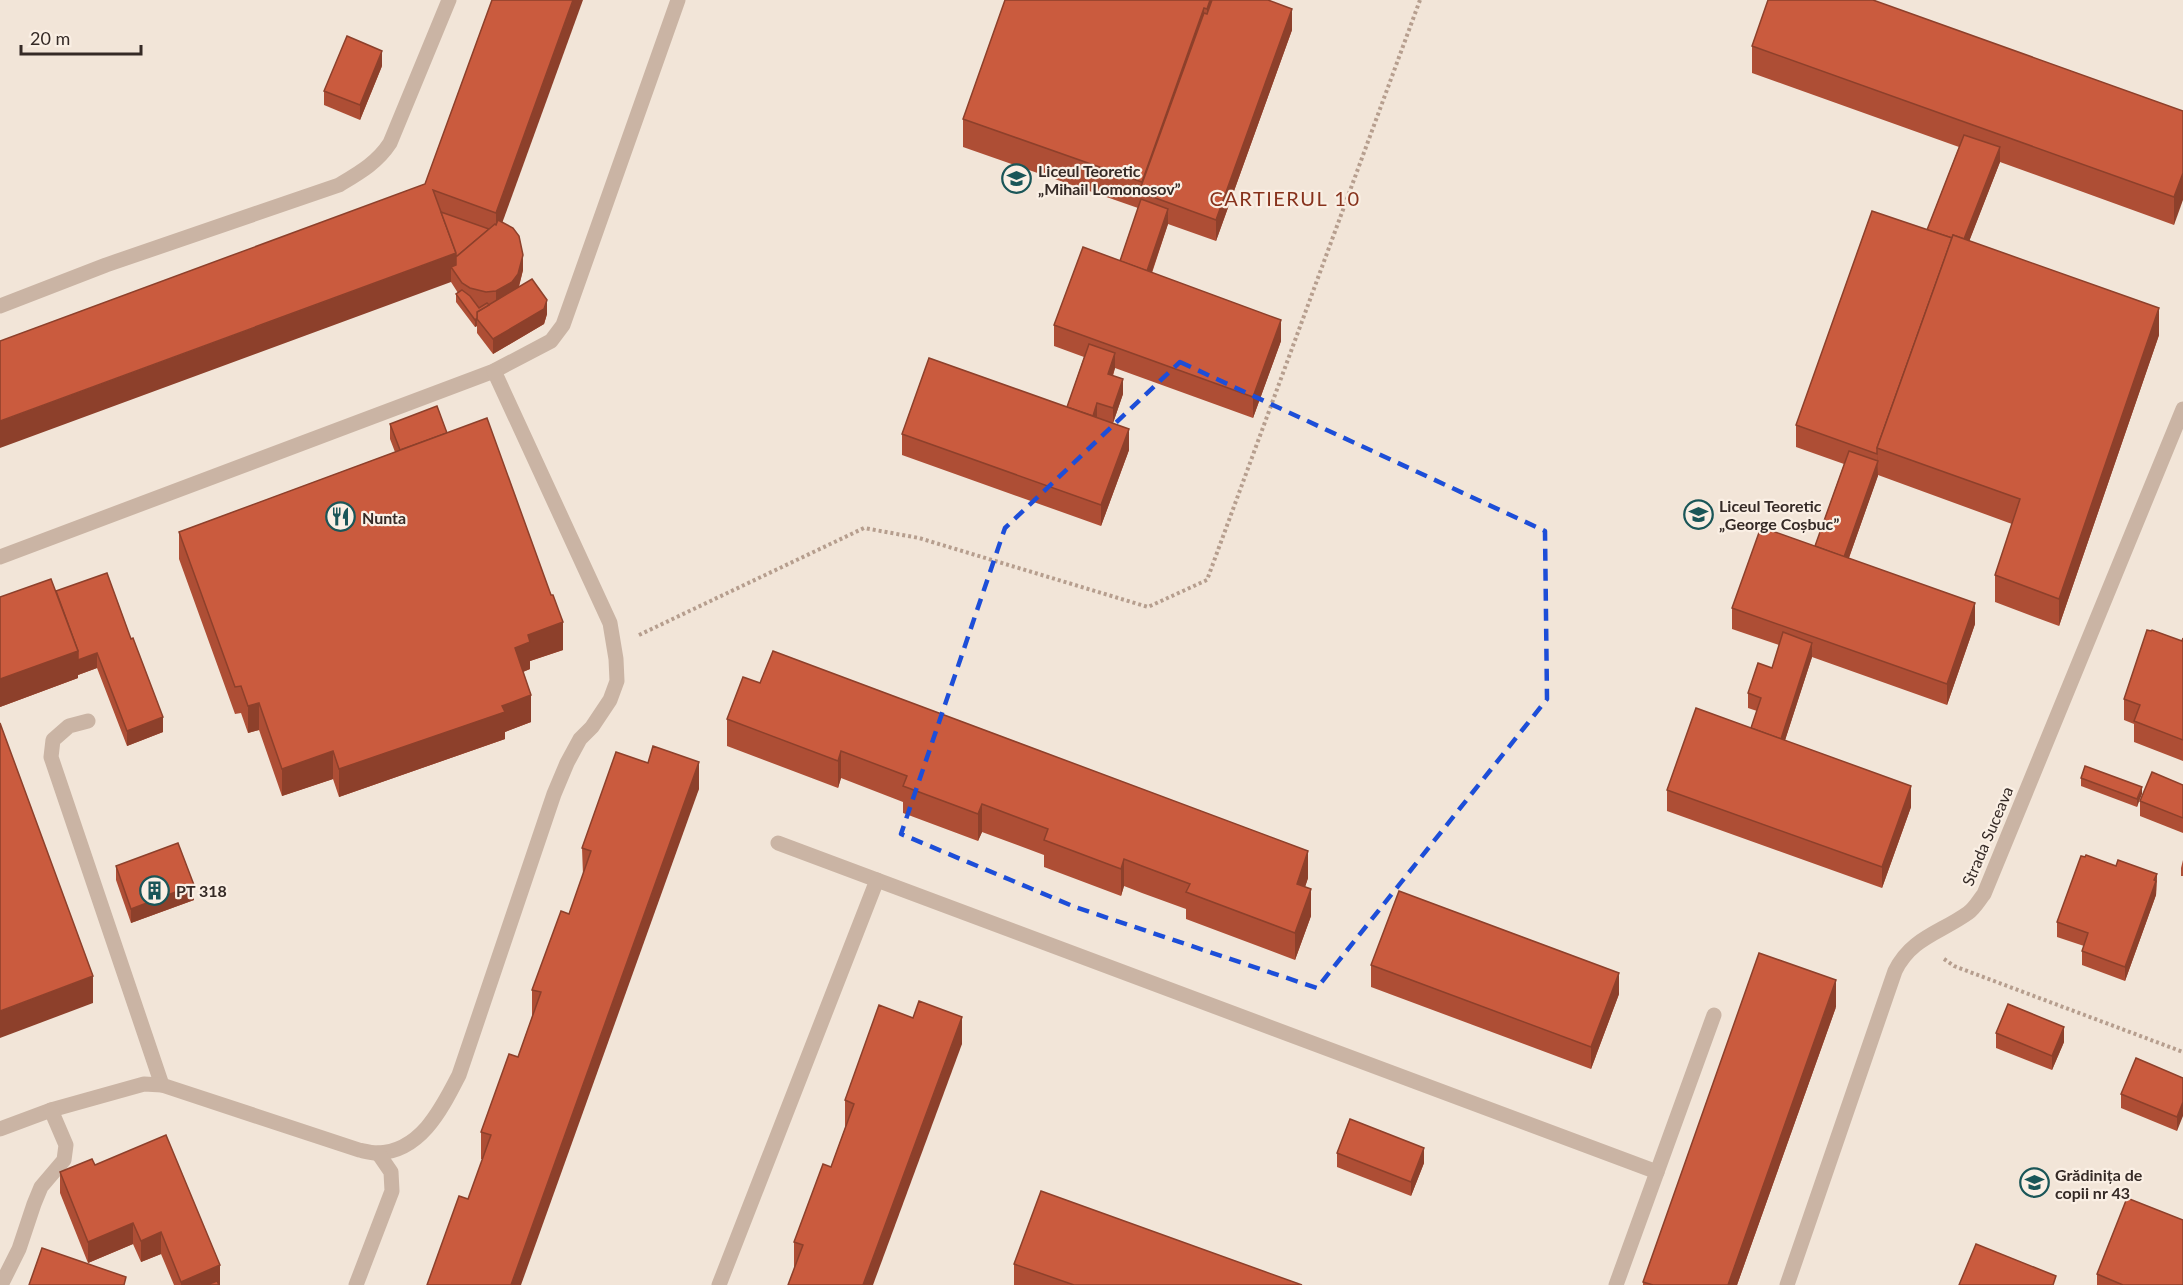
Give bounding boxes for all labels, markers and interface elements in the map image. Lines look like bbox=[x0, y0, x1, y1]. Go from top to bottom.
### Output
scale bar bbox=[21, 18, 141, 56]
text: 20 m bbox=[30, 27, 70, 49]
place label: Liceul Teoretic „Mihail Lomonosov” bbox=[1038, 161, 1181, 198]
school or university icon: Liceul Teoretic „Mihail Lomonosov” bbox=[1001, 163, 1033, 195]
district label: CARTIERUL 10 bbox=[1209, 186, 1361, 210]
place label: Liceul Teoretic „George Coșbuc” bbox=[1719, 496, 1839, 533]
school or university icon: Liceul Teoretic „George Coșbuc” bbox=[1682, 498, 1714, 530]
restaurant icon: Nunta bbox=[325, 501, 357, 533]
place label: Nunta bbox=[362, 508, 406, 527]
street label: Strada Suceava bbox=[1958, 784, 2016, 888]
building icon: PT 318 bbox=[139, 874, 171, 906]
place label: PT 318 bbox=[176, 881, 227, 900]
place label: Grădinița de copii nr 43 bbox=[2055, 1165, 2143, 1202]
school or university icon: Grădinița de copii nr 43 bbox=[2018, 1167, 2050, 1199]

